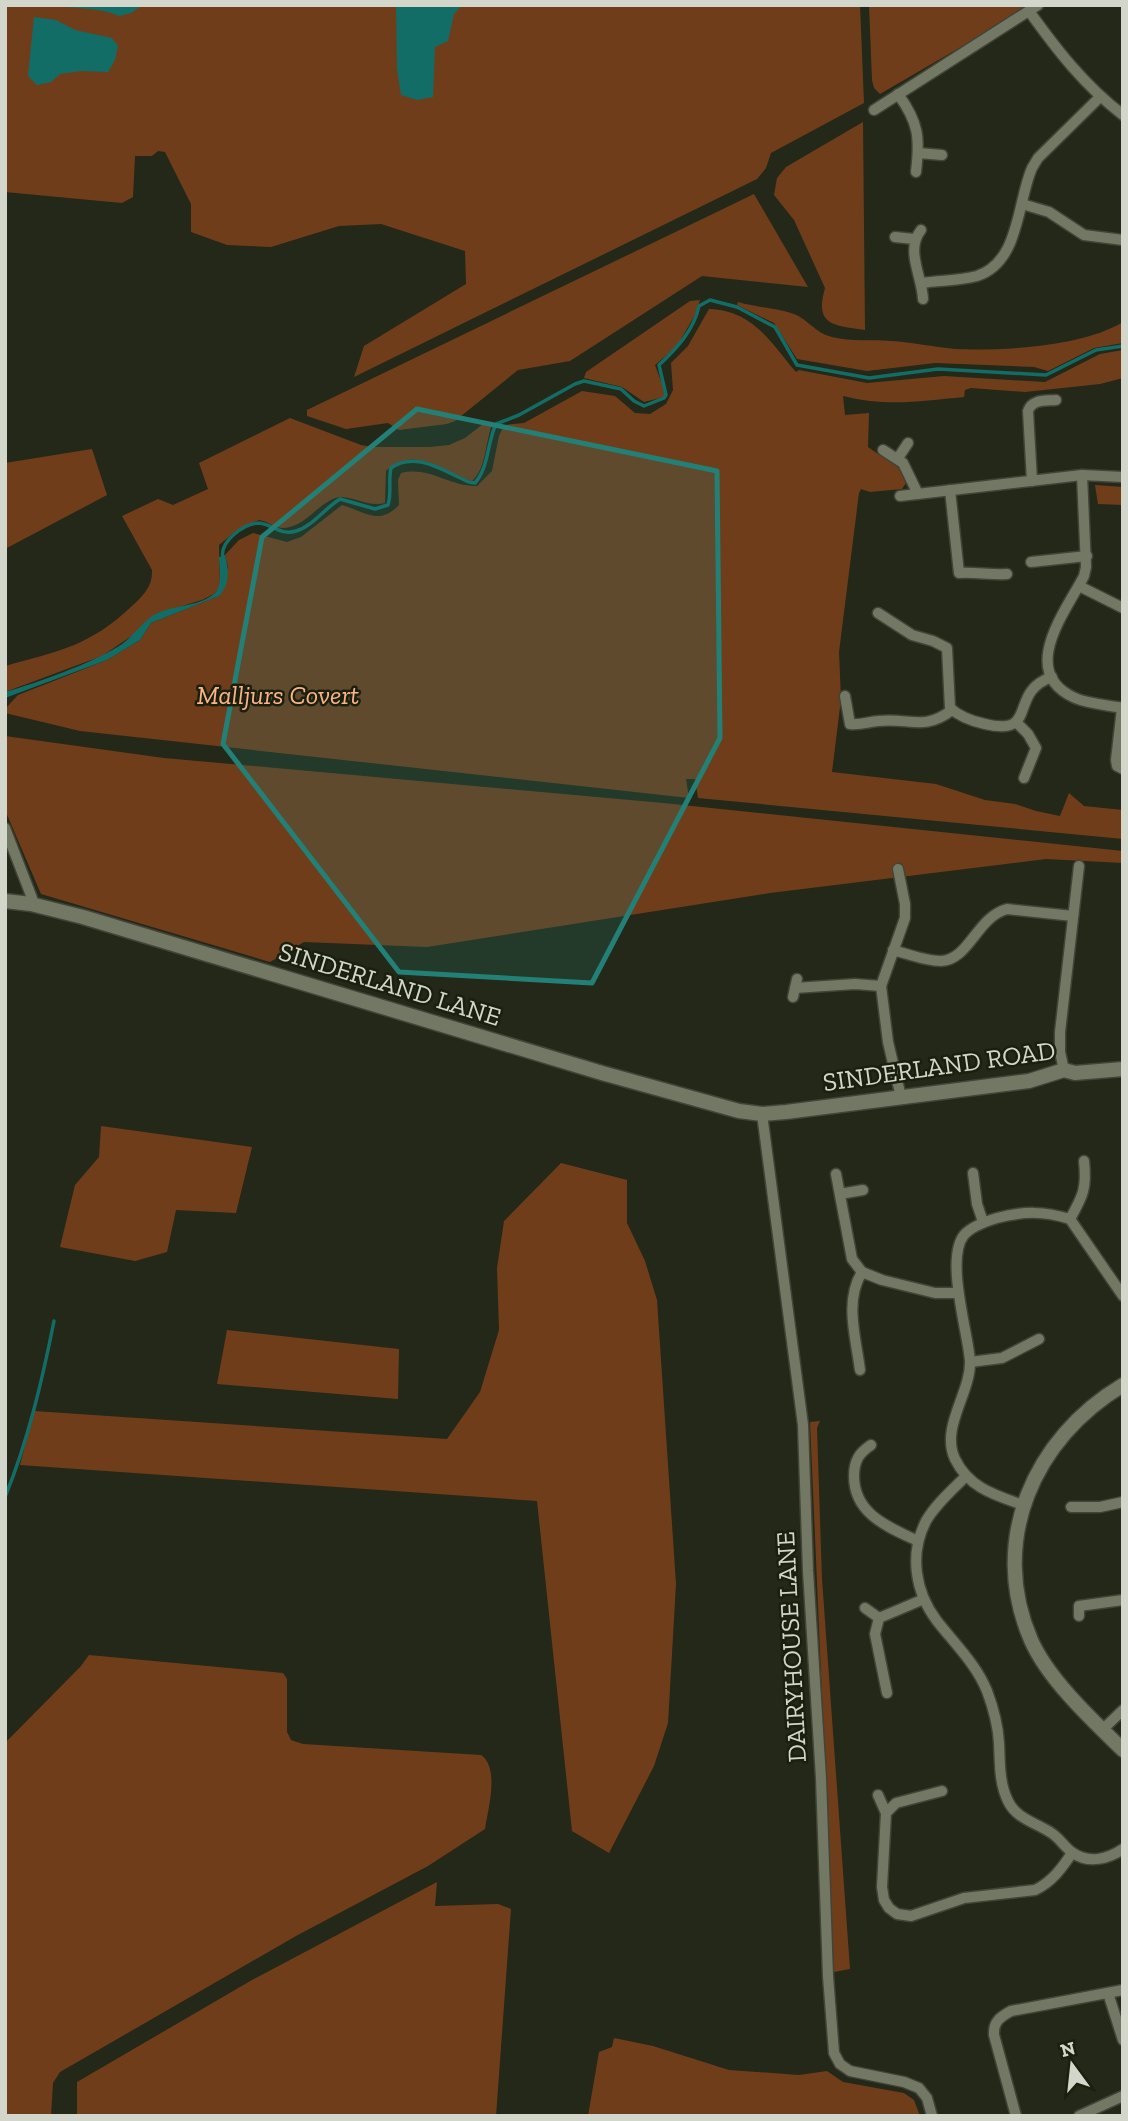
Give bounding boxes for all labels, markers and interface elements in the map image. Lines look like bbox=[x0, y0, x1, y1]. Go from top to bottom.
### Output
park label: Malljurs Covert bbox=[197, 679, 359, 711]
street label: SINDERLAND LANE bbox=[275, 935, 505, 1033]
street label: SINDERLAND ROAD bbox=[821, 1034, 1057, 1098]
street label: DAIRYHOUSE LANE bbox=[769, 1531, 813, 1763]
north arrow bbox=[1037, 2030, 1107, 2100]
text: N bbox=[1058, 2036, 1078, 2062]

